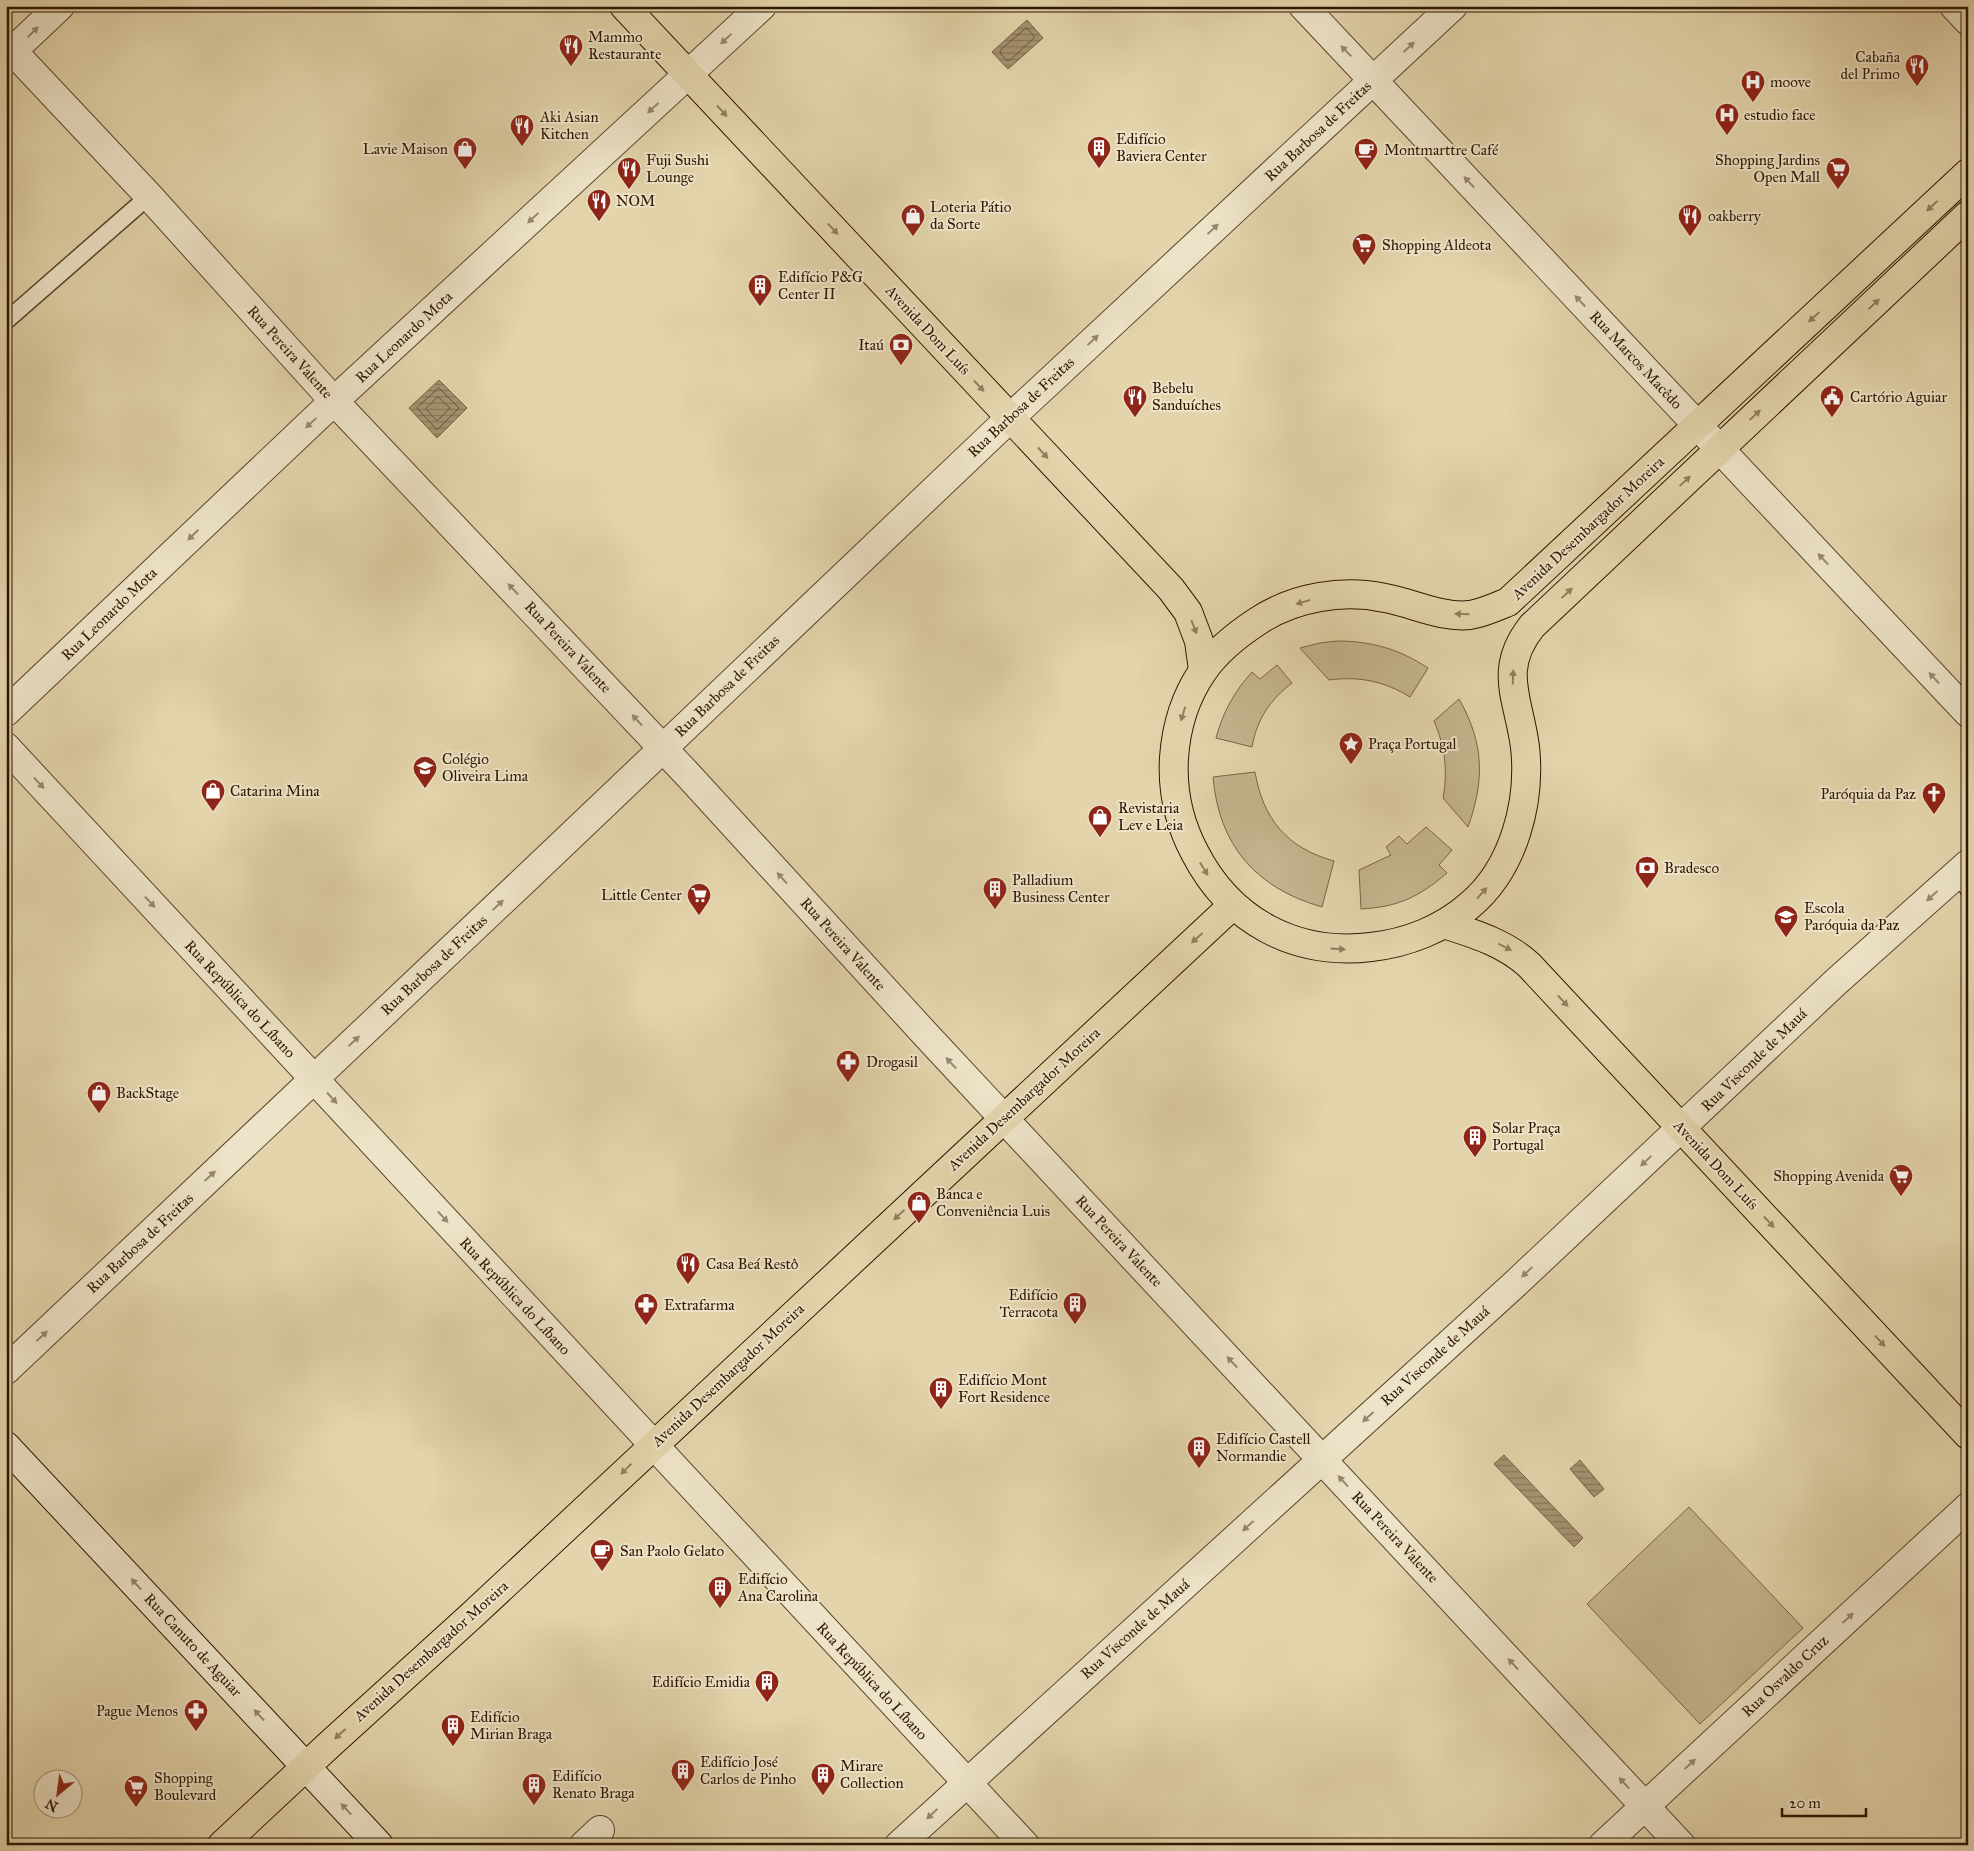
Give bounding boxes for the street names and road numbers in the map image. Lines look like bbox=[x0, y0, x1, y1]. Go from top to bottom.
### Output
street label: Rua Barbosa de Freitas bbox=[1261, 77, 1375, 185]
street label: Avenida Dom Luís bbox=[881, 281, 974, 379]
street label: Rua Leonardo Mota bbox=[352, 287, 457, 387]
street label: Rua Pereira Valente bbox=[243, 302, 337, 402]
street label: Rua Marcos Macêdo bbox=[1586, 307, 1686, 413]
street label: Rua Barbosa de Freitas bbox=[964, 353, 1078, 461]
street label: Avenida Desembargador Moreira bbox=[1507, 452, 1668, 604]
street label: Rua Leonardo Mota bbox=[57, 563, 161, 664]
street label: Rua Pereira Valente bbox=[521, 597, 615, 697]
street label: Rua Barbosa de Freitas bbox=[671, 631, 783, 741]
street label: Rua Pereira Valente bbox=[796, 894, 890, 994]
street label: Rua Barbosa de Freitas bbox=[377, 911, 491, 1019]
street label: Rua República do Líbano bbox=[181, 936, 299, 1062]
street label: Rua Visconde de Mauá bbox=[1697, 1004, 1811, 1115]
street label: Avenida Desembargador Moreira bbox=[943, 1023, 1104, 1175]
street label: Avenida Dom Luís bbox=[1669, 1116, 1762, 1214]
street label: Rua Barbosa de Freitas bbox=[83, 1189, 197, 1297]
street label: Rua Pereira Valente bbox=[1072, 1191, 1166, 1291]
street label: Rua República do Líbano bbox=[456, 1233, 574, 1359]
street label: Avenida Desembargador Moreira bbox=[647, 1299, 808, 1451]
street label: Rua Visconde de Mauá bbox=[1377, 1302, 1494, 1410]
street label: Rua Pereira Valente bbox=[1348, 1487, 1442, 1587]
street label: Rua Visconde de Mauá bbox=[1077, 1575, 1194, 1683]
street label: Avenida Desembargador Moreira bbox=[349, 1576, 512, 1726]
street label: Rua Canuto de Aguiar bbox=[140, 1589, 246, 1701]
street label: Rua República do Líbano bbox=[813, 1618, 931, 1744]
street label: Rua Osvaldo Cruz bbox=[1738, 1631, 1832, 1721]

